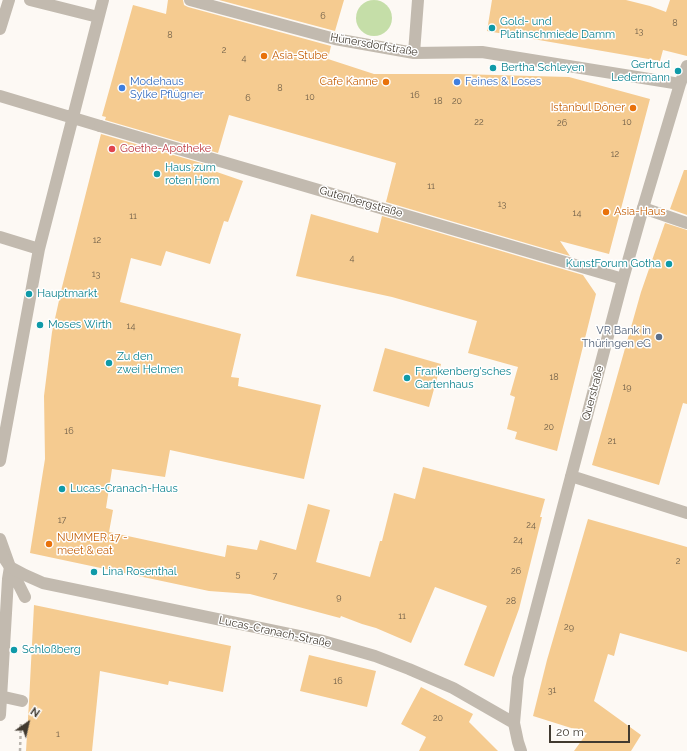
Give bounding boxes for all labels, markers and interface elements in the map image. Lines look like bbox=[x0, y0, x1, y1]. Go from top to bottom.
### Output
house number: 6 bbox=[320, 11, 326, 21]
place label: Gold- und Platinschmiede Damm bbox=[500, 15, 615, 41]
house number: 8 bbox=[672, 18, 678, 28]
marker: Gold- und Platinschmiede Damm bbox=[487, 23, 497, 33]
house number: 13 bbox=[635, 26, 643, 36]
house number: 8 bbox=[167, 30, 173, 40]
street label: Hünersdorfstraße bbox=[329, 31, 419, 59]
house number: 2 bbox=[222, 45, 226, 55]
place label: Asia-Stube bbox=[272, 49, 328, 63]
marker: Asia-Stube bbox=[259, 51, 269, 61]
house number: 4 bbox=[242, 53, 246, 63]
place label: Gertrud Ledermann bbox=[611, 58, 670, 84]
place label: Bertha Schleyen bbox=[501, 61, 585, 75]
marker: Bertha Schleyen bbox=[488, 63, 498, 73]
marker: Gertrud Ledermann bbox=[673, 66, 683, 76]
place label: Modehaus Sylke Pflügner bbox=[130, 75, 204, 101]
place label: Cafe Kanne bbox=[319, 75, 378, 89]
place label: Feines & Loses bbox=[465, 75, 541, 89]
marker: Cafe Kanne bbox=[381, 77, 391, 87]
marker: Feines & Loses bbox=[452, 77, 462, 87]
marker: Modehaus Sylke Pflügner bbox=[117, 83, 127, 93]
house number: 8 bbox=[277, 83, 283, 93]
house number: 16 bbox=[410, 90, 420, 100]
house number: 10 bbox=[305, 92, 315, 102]
house number: 6 bbox=[245, 93, 251, 103]
house number: 18 bbox=[433, 96, 443, 106]
house number: 20 bbox=[452, 96, 462, 106]
place label: Istanbul Döner bbox=[551, 101, 625, 115]
marker: Istanbul Döner bbox=[628, 103, 638, 113]
house number: 22 bbox=[474, 117, 484, 127]
house number: 10 bbox=[622, 117, 632, 127]
house number: 26 bbox=[557, 118, 567, 128]
place label: Goethe-Apotheke bbox=[120, 142, 211, 156]
marker: Goethe-Apotheke bbox=[107, 144, 117, 154]
house number: 12 bbox=[611, 149, 619, 159]
place label: Haus zum roten Horn bbox=[165, 161, 219, 187]
marker: Haus zum roten Horn bbox=[152, 169, 162, 179]
house number: 11 bbox=[427, 181, 435, 191]
street label: Gutenbergstraße bbox=[318, 184, 404, 220]
house number: 13 bbox=[498, 199, 506, 209]
place label: Asia-Haus bbox=[614, 205, 666, 219]
marker: Asia-Haus bbox=[601, 207, 611, 217]
house number: 14 bbox=[573, 208, 581, 218]
house number: 11 bbox=[129, 211, 137, 221]
house number: 12 bbox=[93, 235, 101, 245]
house number: 4 bbox=[350, 253, 354, 263]
place label: KunstForum Gotha bbox=[566, 257, 661, 271]
marker: KunstForum Gotha bbox=[664, 259, 674, 269]
house number: 13 bbox=[92, 269, 100, 279]
place label: Hauptmarkt bbox=[37, 287, 97, 301]
marker: Hauptmarkt bbox=[24, 289, 34, 299]
place label: Moses Wirth bbox=[48, 318, 112, 332]
marker: Moses Wirth bbox=[35, 320, 45, 330]
house number: 14 bbox=[127, 321, 135, 331]
place label: VR Bank in Thüringen eG bbox=[582, 324, 651, 350]
marker: VR Bank in Thüringen eG bbox=[654, 332, 664, 342]
place label: Zu den zwei Helmen bbox=[117, 350, 183, 376]
marker: Zu den zwei Helmen bbox=[104, 358, 114, 368]
street label: Querstraße bbox=[579, 364, 607, 422]
place label: Frankenberg'sches Gartenhaus bbox=[415, 365, 511, 391]
house number: 18 bbox=[549, 372, 559, 382]
marker: Frankenberg'sches Gartenhaus bbox=[402, 373, 412, 383]
house number: 19 bbox=[622, 382, 632, 392]
house number: 20 bbox=[544, 422, 554, 432]
house number: 16 bbox=[64, 426, 74, 436]
house number: 21 bbox=[608, 436, 616, 446]
place label: Lucas-Cranach-Haus bbox=[70, 482, 178, 496]
marker: Lucas-Cranach-Haus bbox=[57, 484, 67, 494]
house number: 17 bbox=[58, 515, 66, 525]
house number: 24 bbox=[526, 520, 536, 530]
place label: NUMMER 17 - meet & eat bbox=[57, 531, 128, 557]
house number: 24 bbox=[513, 535, 523, 545]
marker: NUMMER 17 - meet & eat bbox=[44, 539, 54, 549]
house number: 2 bbox=[676, 556, 680, 566]
place label: Lina Rosenthal bbox=[102, 565, 177, 579]
house number: 26 bbox=[511, 566, 521, 576]
marker: Lina Rosenthal bbox=[89, 567, 99, 577]
house number: 5 bbox=[236, 569, 240, 579]
house number: 7 bbox=[273, 571, 277, 581]
house number: 9 bbox=[336, 592, 342, 602]
house number: 28 bbox=[506, 596, 516, 606]
house number: 11 bbox=[398, 611, 406, 621]
street label: Lucas-Cranach-Straße bbox=[218, 614, 332, 650]
house number: 29 bbox=[564, 622, 574, 632]
place label: Schloßberg bbox=[22, 643, 80, 657]
marker: Schloßberg bbox=[9, 645, 19, 655]
house number: 16 bbox=[333, 676, 343, 686]
house number: 31 bbox=[548, 685, 556, 695]
north arrow bbox=[8, 703, 48, 743]
text: N bbox=[28, 705, 42, 720]
house number: 20 bbox=[433, 713, 443, 723]
scale bar bbox=[551, 717, 632, 743]
text: 20 m bbox=[556, 725, 584, 739]
house number: 1 bbox=[56, 729, 60, 739]

